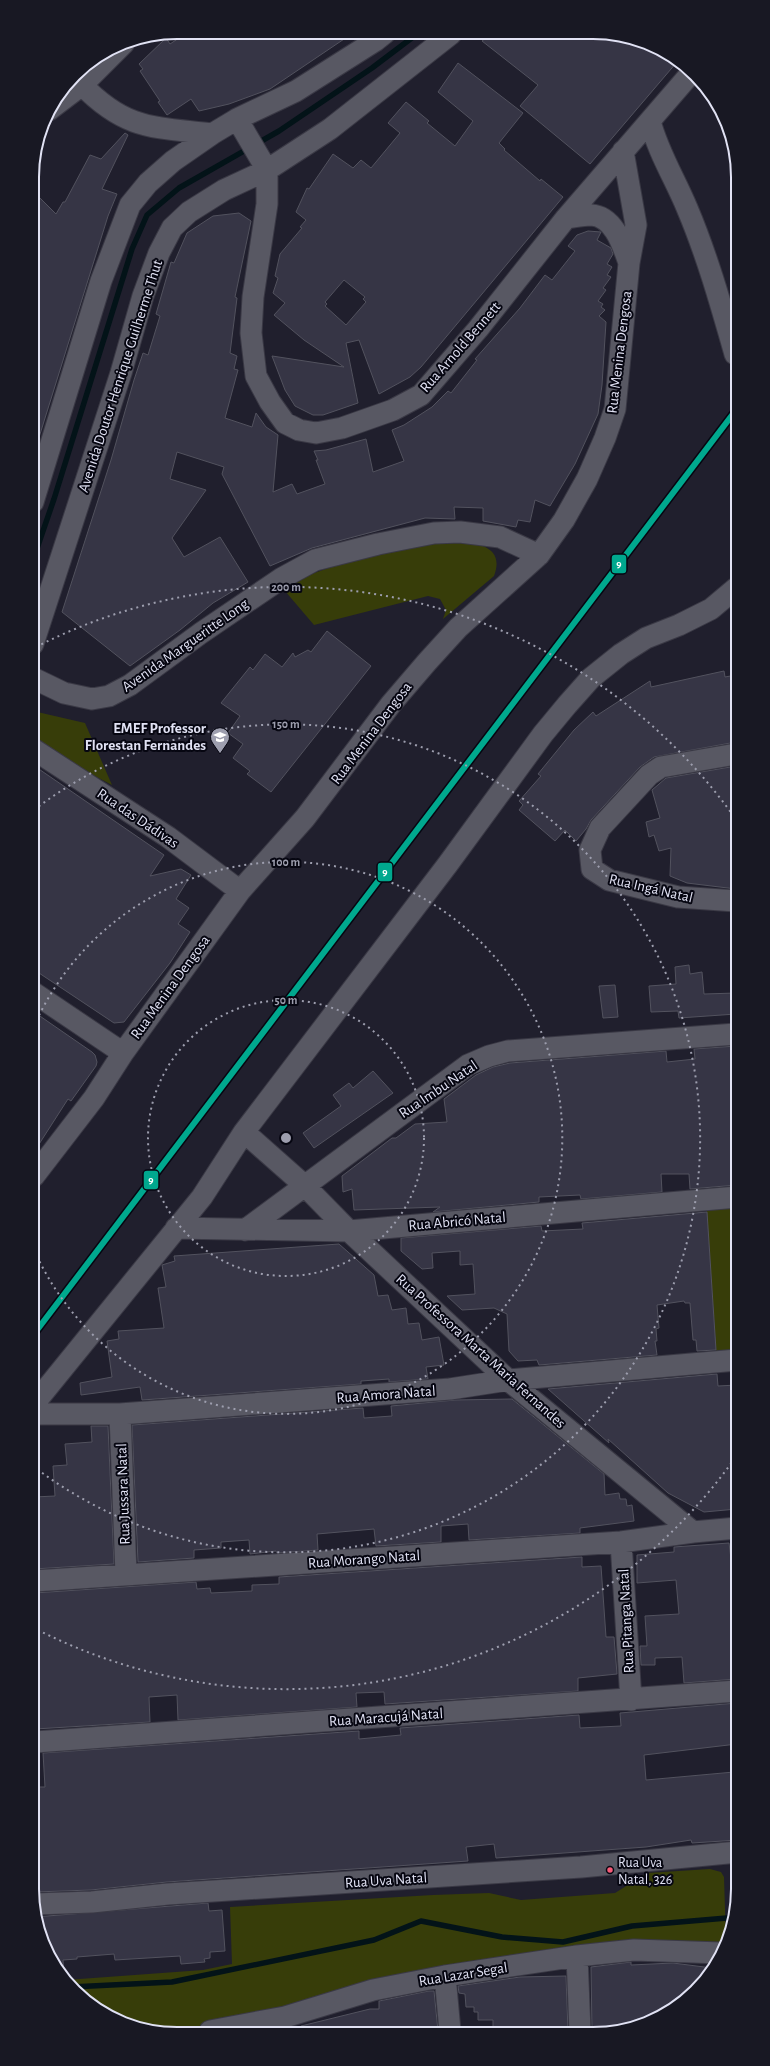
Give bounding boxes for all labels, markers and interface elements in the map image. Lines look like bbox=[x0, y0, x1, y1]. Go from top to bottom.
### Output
street label: Avenida Doutor Henrique Guilherme Thut bbox=[76, 258, 165, 494]
street label: Rua Menina Dengosa bbox=[605, 290, 634, 414]
street label: Rua Arnold Bennett bbox=[417, 299, 504, 395]
line badge: 9 bbox=[611, 554, 627, 574]
text: 9 bbox=[616, 559, 622, 570]
text: 200 m bbox=[271, 581, 301, 593]
street label: Avenida Margueritte Long bbox=[119, 596, 252, 695]
street label: Rua Menina Dengosa bbox=[328, 679, 415, 787]
text: 150 m bbox=[272, 718, 300, 730]
place label: EMEF Professor Florestan Fernandes bbox=[85, 721, 207, 753]
school or university icon: EMEF Professor Florestan Fernandes bbox=[209, 726, 231, 754]
street label: Rua das Dádivas bbox=[94, 786, 181, 851]
text: 100 m bbox=[272, 856, 300, 868]
line badge: 9 bbox=[377, 862, 393, 882]
text: 9 bbox=[382, 867, 388, 878]
street label: Rua Ingá Natal bbox=[608, 872, 694, 905]
street label: Rua Menina Dengosa bbox=[128, 933, 213, 1042]
text: 50 m bbox=[275, 994, 298, 1006]
street label: Rua Imbu Natal bbox=[396, 1058, 480, 1121]
centre of rings bbox=[279, 1131, 293, 1145]
line badge: 9 bbox=[143, 1170, 159, 1190]
text: 9 bbox=[148, 1175, 154, 1186]
street label: Rua Abricó Natal bbox=[408, 1210, 506, 1233]
street label: Rua Professora Marta Maria Fernandes bbox=[393, 1271, 568, 1431]
street label: Rua Amora Natal bbox=[336, 1384, 436, 1405]
street label: Rua Jussara Natal bbox=[114, 1443, 133, 1545]
street label: Rua Morango Natal bbox=[307, 1548, 421, 1571]
street label: Rua Pitanga Natal bbox=[616, 1568, 637, 1674]
street label: Rua Maracujá Natal bbox=[329, 1706, 444, 1729]
place label: Rua Uva Natal, 326 bbox=[618, 1856, 672, 1887]
marker: Rua Uva Natal, 326 bbox=[605, 1865, 615, 1875]
street label: Rua Uva Natal bbox=[344, 1870, 428, 1891]
street label: Rua Lazar Segal bbox=[418, 1960, 509, 1989]

